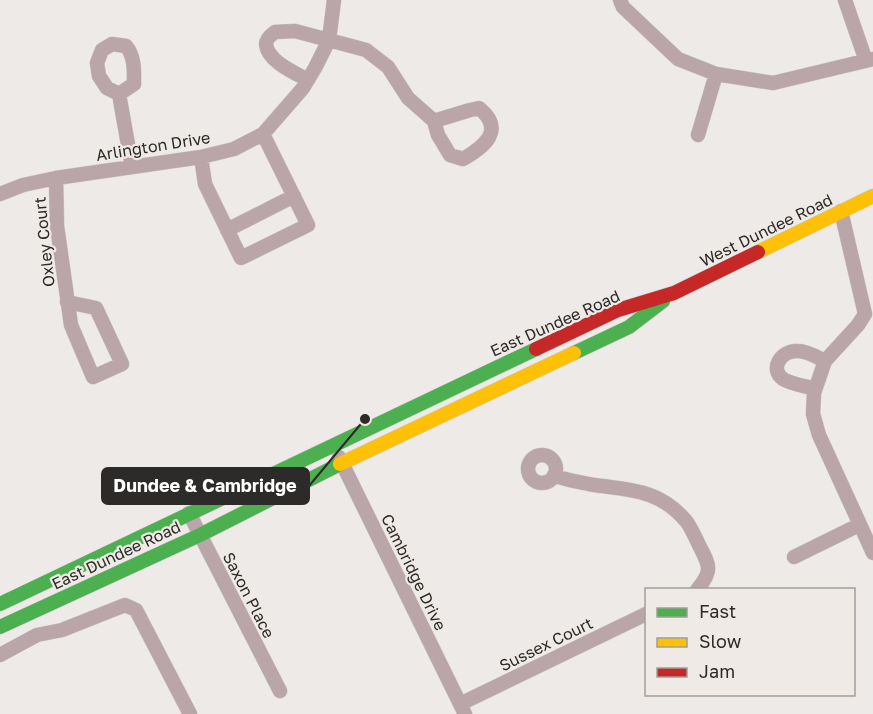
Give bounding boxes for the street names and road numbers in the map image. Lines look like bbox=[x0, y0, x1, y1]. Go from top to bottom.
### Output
street label: Arlington Drive bbox=[94, 127, 212, 165]
street label: West Dundee Road bbox=[696, 189, 836, 271]
street label: Oxley Court bbox=[29, 196, 59, 288]
street label: East Dundee Road bbox=[487, 285, 623, 361]
street label: Cambridge Drive bbox=[377, 511, 451, 633]
street label: East Dundee Road bbox=[48, 516, 184, 594]
street label: Saxon Place bbox=[219, 549, 279, 641]
street label: Sussex Court bbox=[496, 613, 596, 675]

